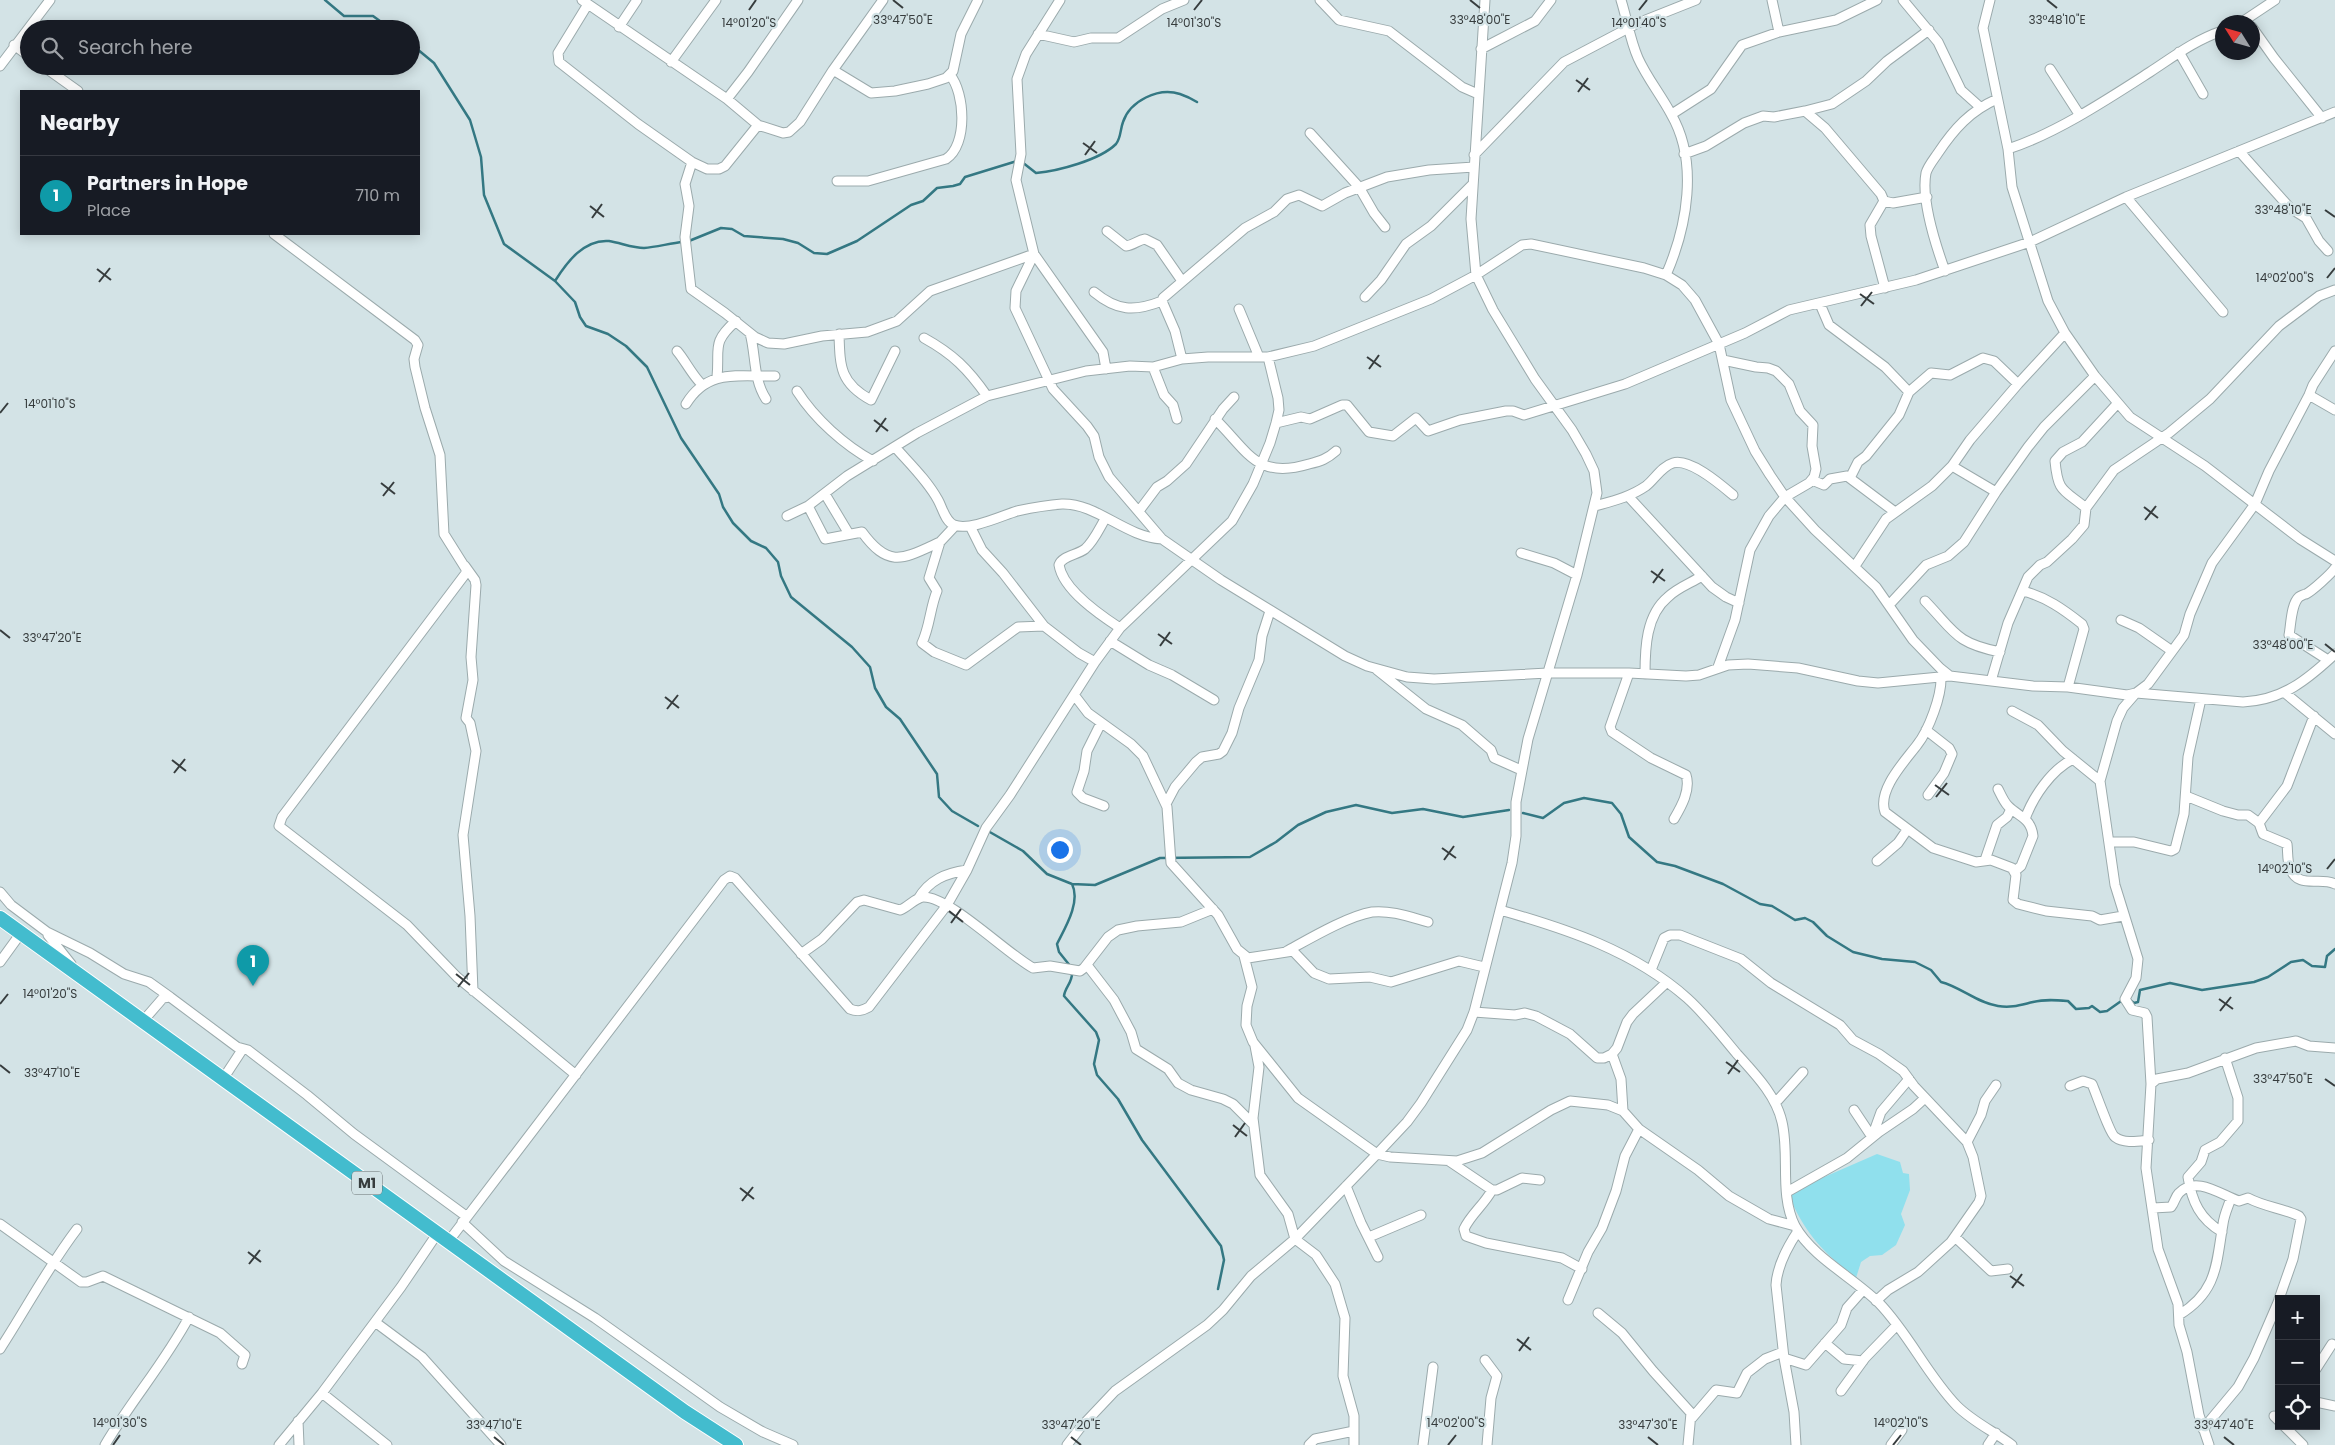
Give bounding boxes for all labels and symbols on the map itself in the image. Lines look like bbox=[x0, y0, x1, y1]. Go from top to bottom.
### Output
text: 33°47'50"E bbox=[873, 11, 933, 28]
text: 33°48'00"E bbox=[1450, 11, 1510, 28]
text: 33°48'10"E bbox=[2028, 11, 2086, 28]
text: 14°01'20"S bbox=[722, 14, 776, 31]
text: 14°01'30"S bbox=[1167, 14, 1221, 31]
text: 14°01'40"S bbox=[1611, 14, 1667, 31]
north arrow bbox=[2215, 15, 2260, 60]
text: 33°48'10"E bbox=[2254, 201, 2312, 218]
text: 14°02'00"S bbox=[2256, 269, 2314, 286]
text: 14°01'10"S bbox=[24, 395, 76, 412]
text: 33°47'20"E bbox=[22, 629, 82, 646]
text: 33°48'00"E bbox=[2253, 636, 2313, 653]
your location bbox=[1047, 837, 1073, 863]
text: 14°02'10"S bbox=[2258, 860, 2312, 877]
pin: 1 bbox=[237, 945, 269, 986]
text: 14°01'20"S bbox=[23, 985, 77, 1002]
text: 33°47'10"E bbox=[24, 1064, 80, 1081]
text: 33°47'50"E bbox=[2253, 1070, 2313, 1087]
road number: M1 bbox=[352, 1172, 382, 1194]
text: 14°01'30"S bbox=[93, 1414, 147, 1431]
text: 14°02'00"S bbox=[1427, 1414, 1485, 1431]
text: 14°02'10"S bbox=[1874, 1414, 1928, 1431]
text: 33°47'10"E bbox=[466, 1416, 522, 1433]
text: 33°47'20"E bbox=[1041, 1416, 1101, 1433]
text: 33°47'30"E bbox=[1618, 1416, 1678, 1433]
text: 33°47'40"E bbox=[2194, 1416, 2254, 1433]

